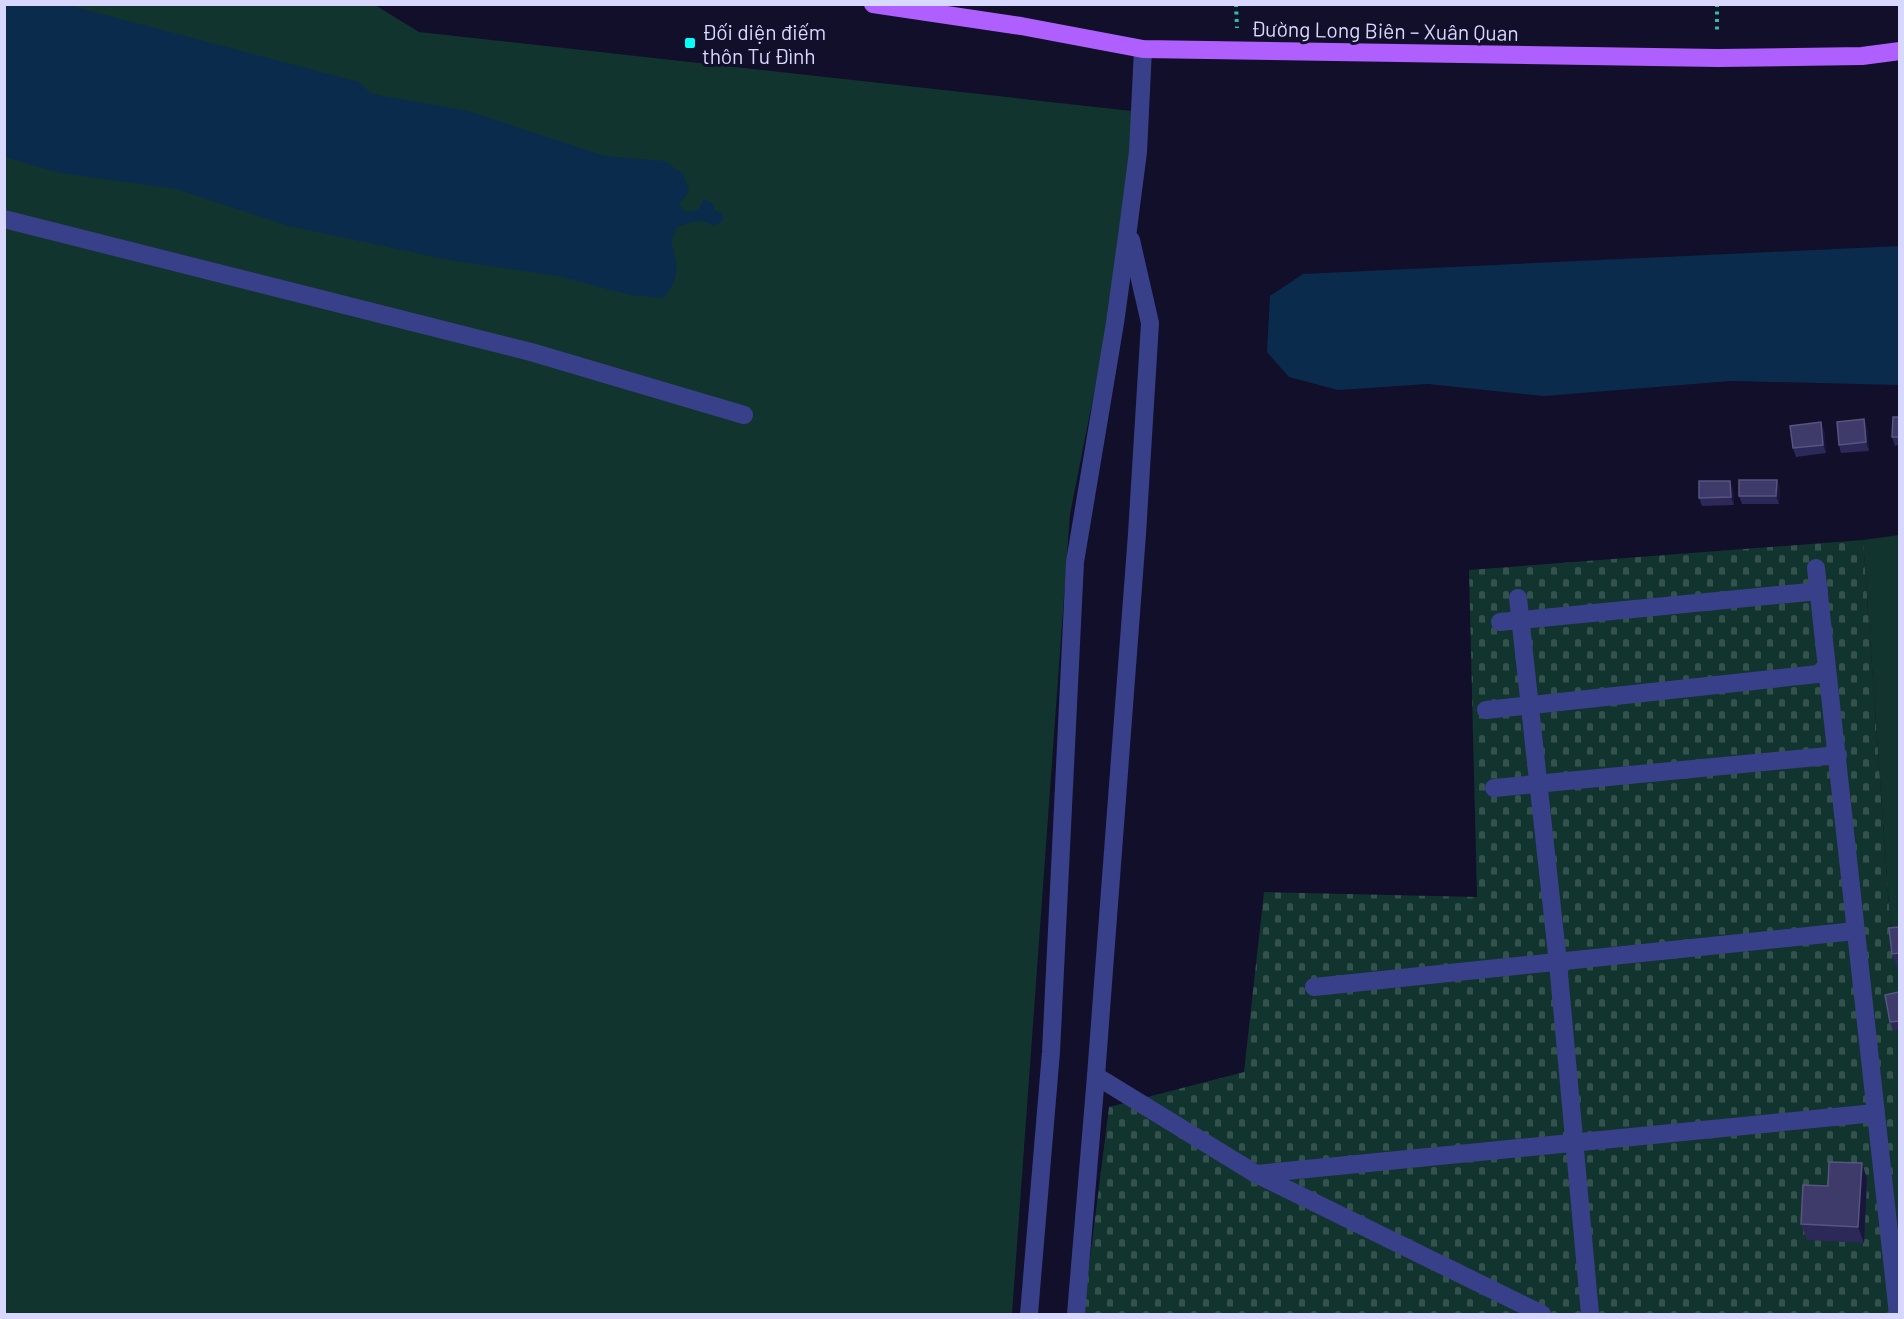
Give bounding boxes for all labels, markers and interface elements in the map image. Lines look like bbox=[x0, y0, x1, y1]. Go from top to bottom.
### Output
street label: Đường Long Biên – Xuân Quan bbox=[1251, 15, 1519, 45]
place label: Đối diện điếm thôn Tư Đình bbox=[702, 19, 826, 68]
marker: Đối diện điếm thôn Tư Đình bbox=[683, 36, 697, 50]

